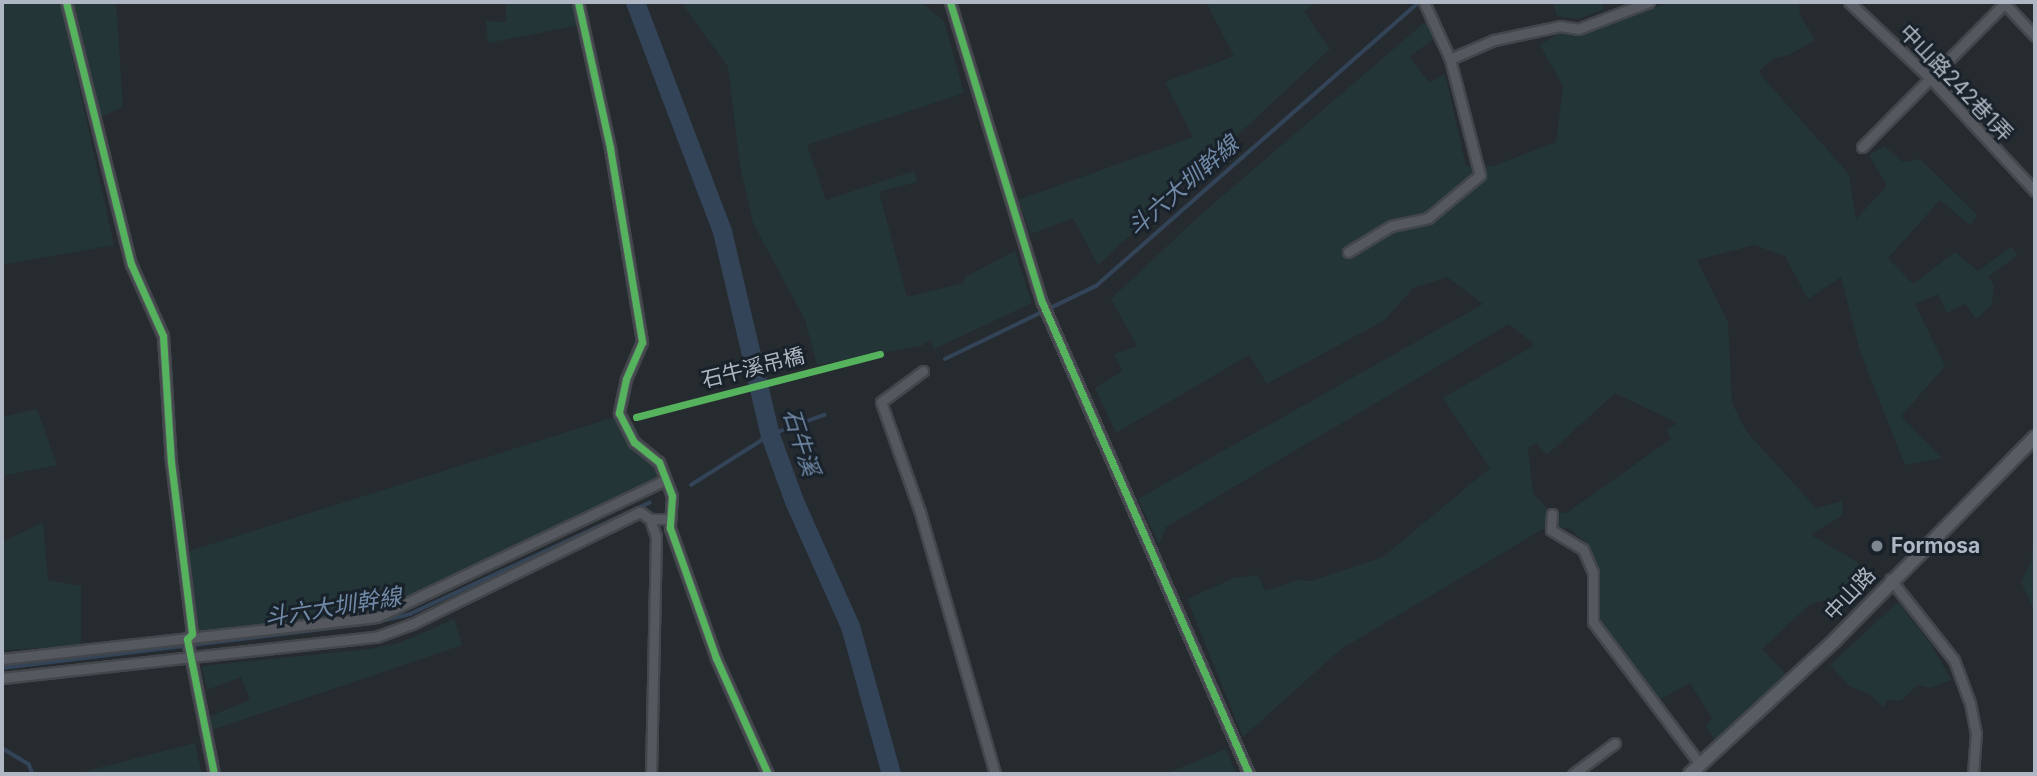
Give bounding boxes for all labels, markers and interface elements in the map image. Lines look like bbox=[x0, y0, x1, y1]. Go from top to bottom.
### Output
street label: 中山路242巷1弄 bbox=[1894, 19, 2018, 147]
water label: 斗六大圳幹線 bbox=[1122, 130, 1244, 242]
street label: 石牛溪吊橋 bbox=[699, 343, 807, 393]
water label: 石牛溪 bbox=[777, 405, 825, 479]
place label: Formosa bbox=[1891, 533, 1980, 559]
marker: Formosa bbox=[1869, 538, 1885, 554]
street label: 中山路 bbox=[1819, 562, 1881, 626]
water label: 斗六大圳幹線 bbox=[263, 583, 403, 631]

